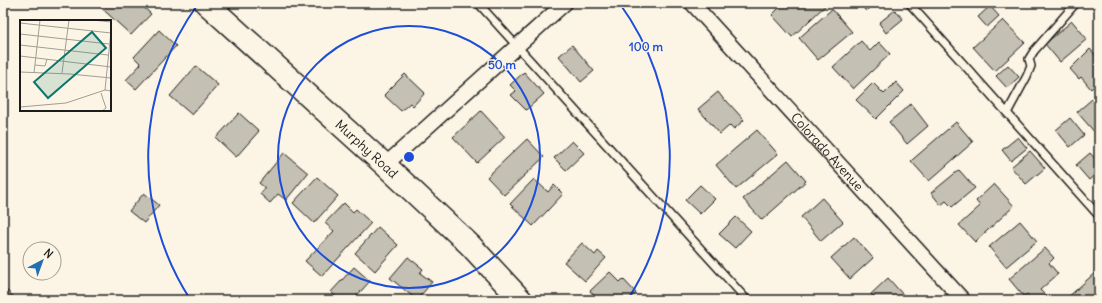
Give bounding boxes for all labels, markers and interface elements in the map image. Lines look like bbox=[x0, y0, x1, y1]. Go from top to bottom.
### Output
inset map bbox=[20, 20, 111, 111]
text: 100 m bbox=[629, 39, 663, 54]
text: 50 m bbox=[488, 57, 517, 72]
street label: Colorado Avenue bbox=[787, 109, 867, 195]
street label: Murphy Road bbox=[331, 116, 402, 182]
centre of rings bbox=[402, 150, 416, 164]
north arrow bbox=[22, 241, 62, 281]
text: N bbox=[41, 246, 56, 261]

